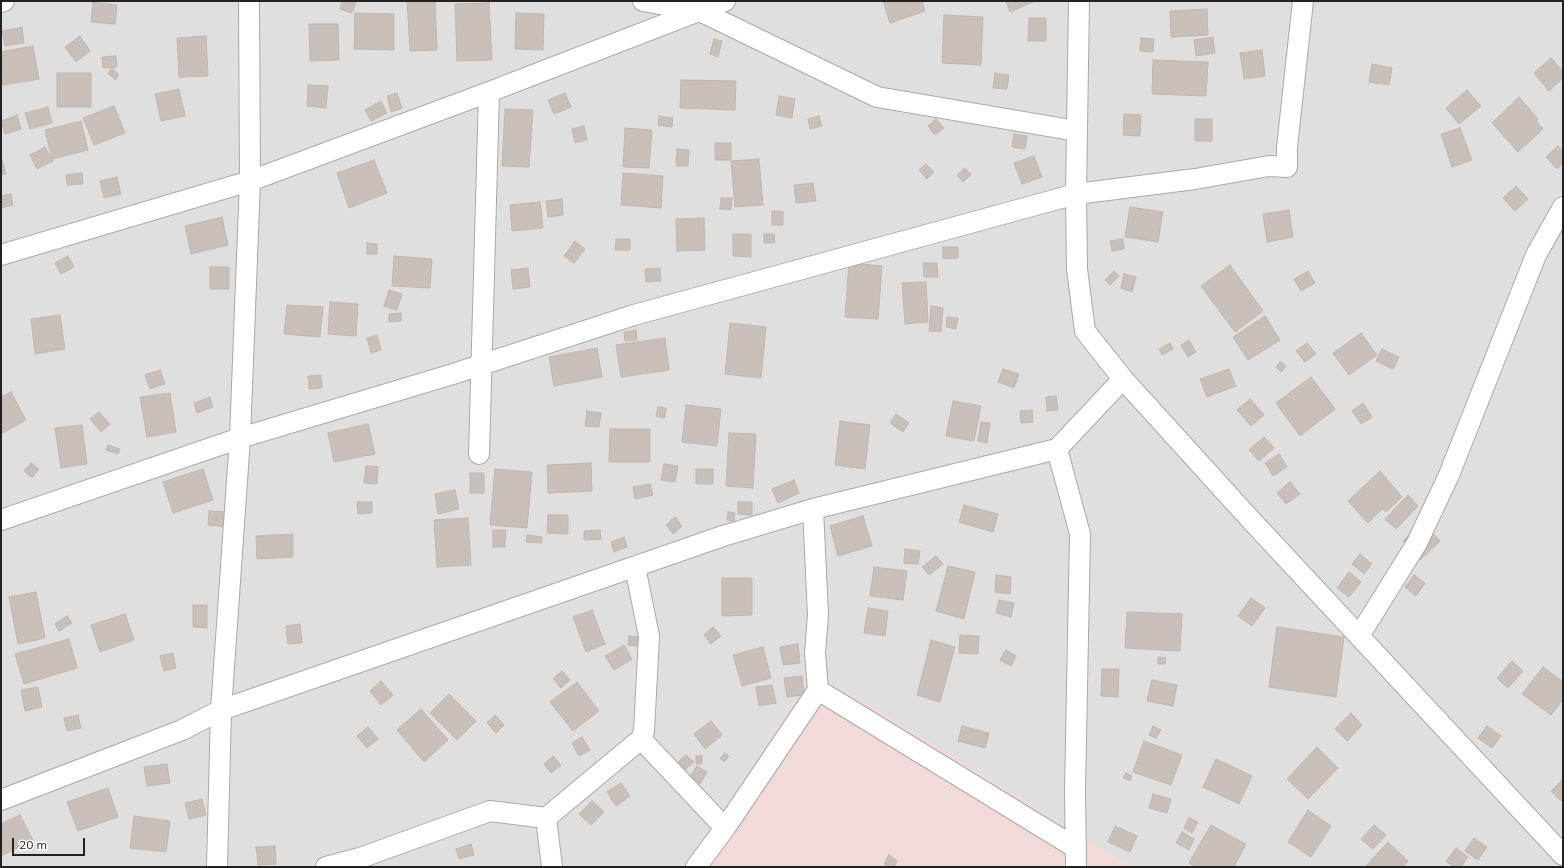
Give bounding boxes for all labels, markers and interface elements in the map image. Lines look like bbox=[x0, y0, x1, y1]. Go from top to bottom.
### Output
scale bar bbox=[14, 830, 87, 856]
text: 20 m bbox=[19, 837, 47, 852]

